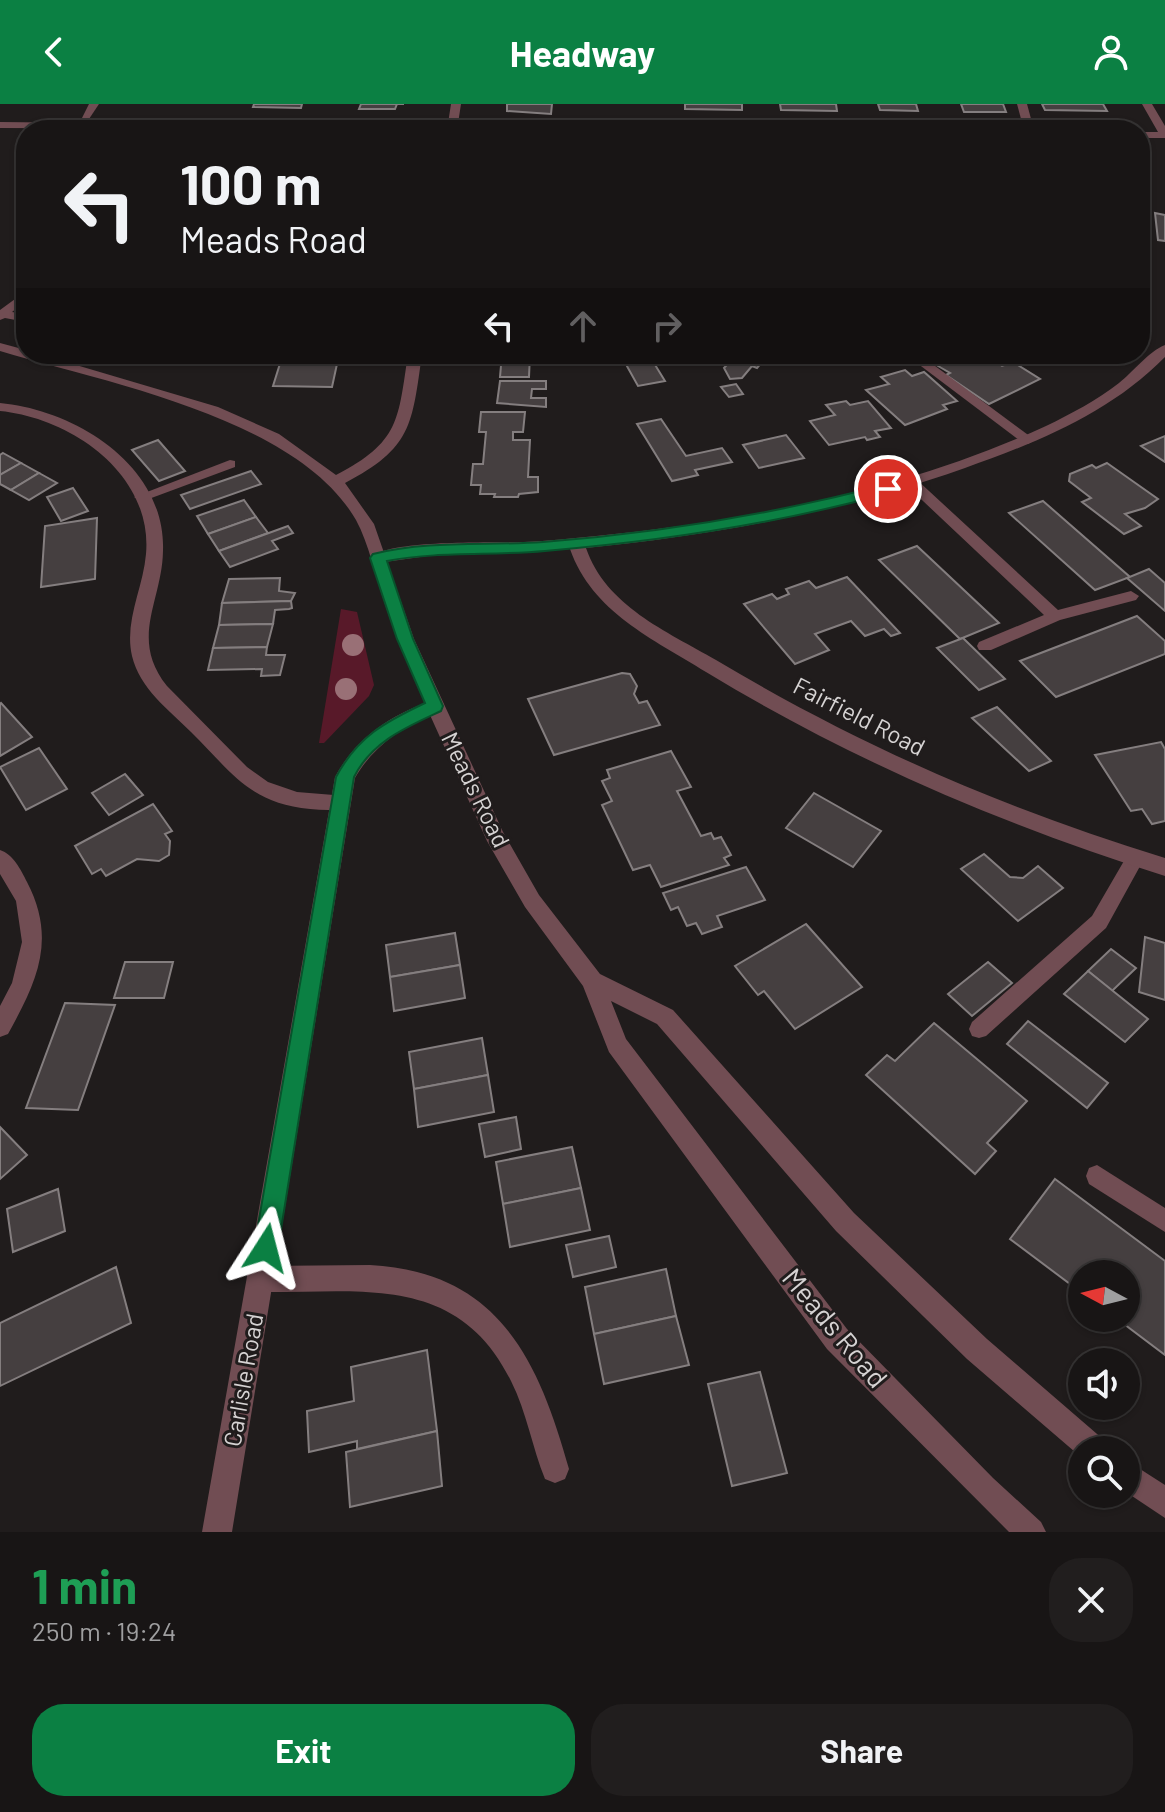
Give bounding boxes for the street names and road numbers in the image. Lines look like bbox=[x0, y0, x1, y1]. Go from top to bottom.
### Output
street label: Fairfield Road bbox=[789, 670, 930, 761]
street label: Meads Road bbox=[436, 727, 517, 852]
street label: Meads Road bbox=[776, 1261, 896, 1394]
street label: Carlisle Road bbox=[217, 1311, 269, 1449]

